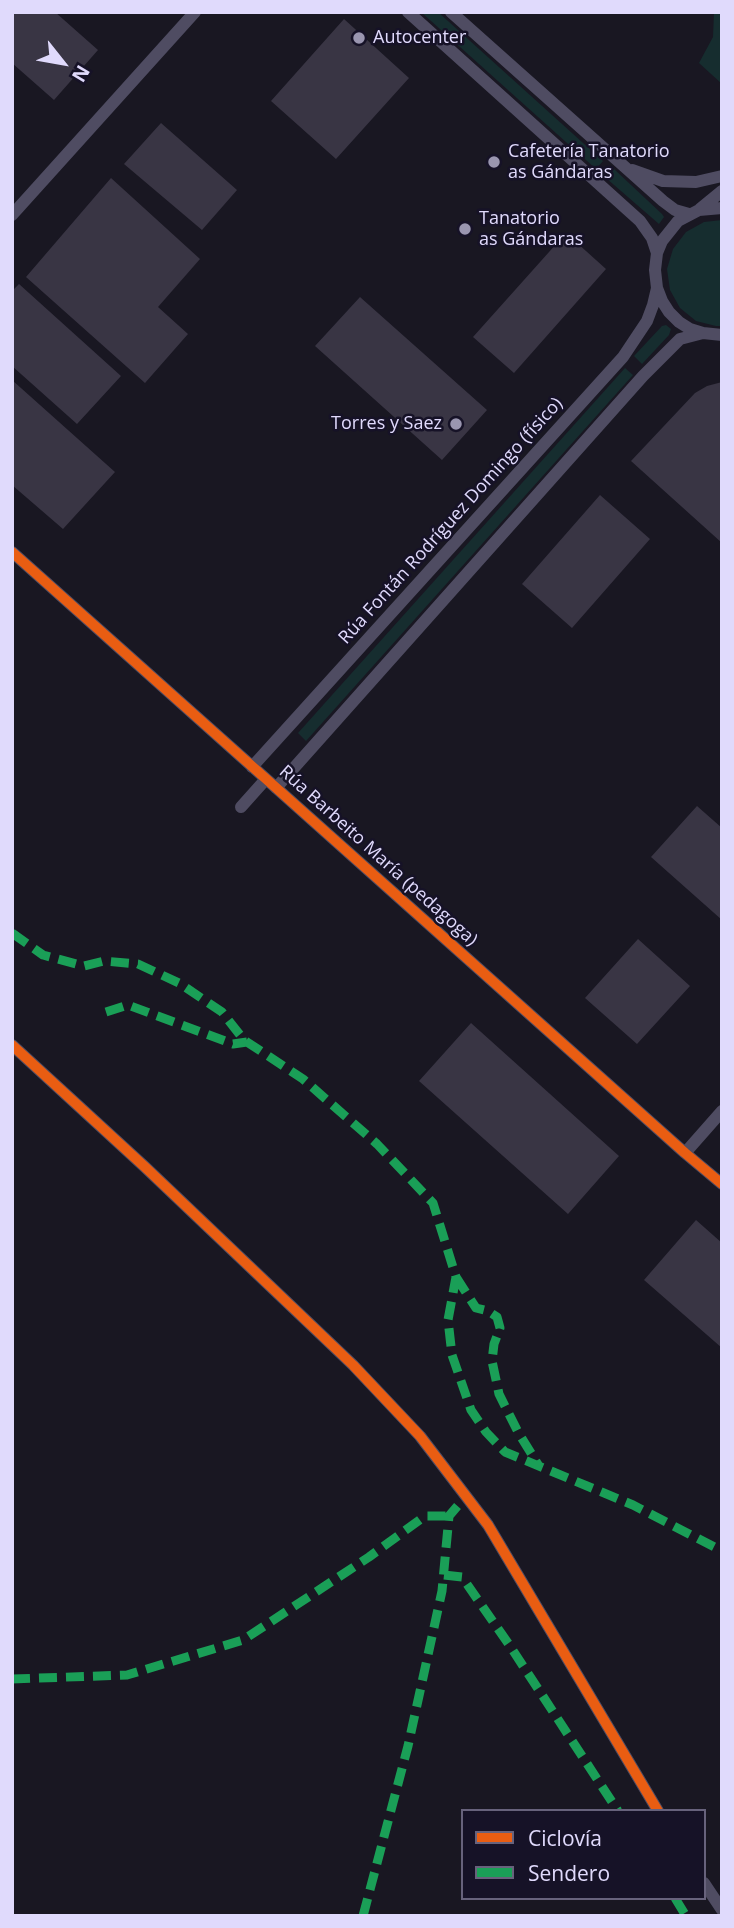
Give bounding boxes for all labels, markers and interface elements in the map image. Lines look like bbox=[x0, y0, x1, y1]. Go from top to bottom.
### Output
place label: Autocenter bbox=[373, 27, 466, 49]
north arrow bbox=[28, 28, 98, 98]
marker: Autocenter bbox=[351, 30, 367, 46]
text: N bbox=[66, 60, 96, 87]
place label: Cafetería Tanatorio as Gándaras bbox=[508, 141, 670, 184]
marker: Cafetería Tanatorio as Gándaras bbox=[486, 154, 502, 170]
place label: Tanatorio as Gándaras bbox=[479, 208, 583, 250]
marker: Tanatorio as Gándaras bbox=[457, 221, 473, 237]
street label: Rúa Fontán Rodríguez Domingo (físico) bbox=[335, 393, 567, 649]
place label: Torres y Saez bbox=[331, 413, 442, 435]
marker: Torres y Saez bbox=[448, 416, 464, 432]
street label: Rúa Barbeito María (pedagoga) bbox=[274, 761, 482, 951]
legend bbox=[461, 1809, 706, 1900]
text: Ciclovía bbox=[528, 1824, 602, 1852]
text: Sendero bbox=[528, 1859, 610, 1887]

